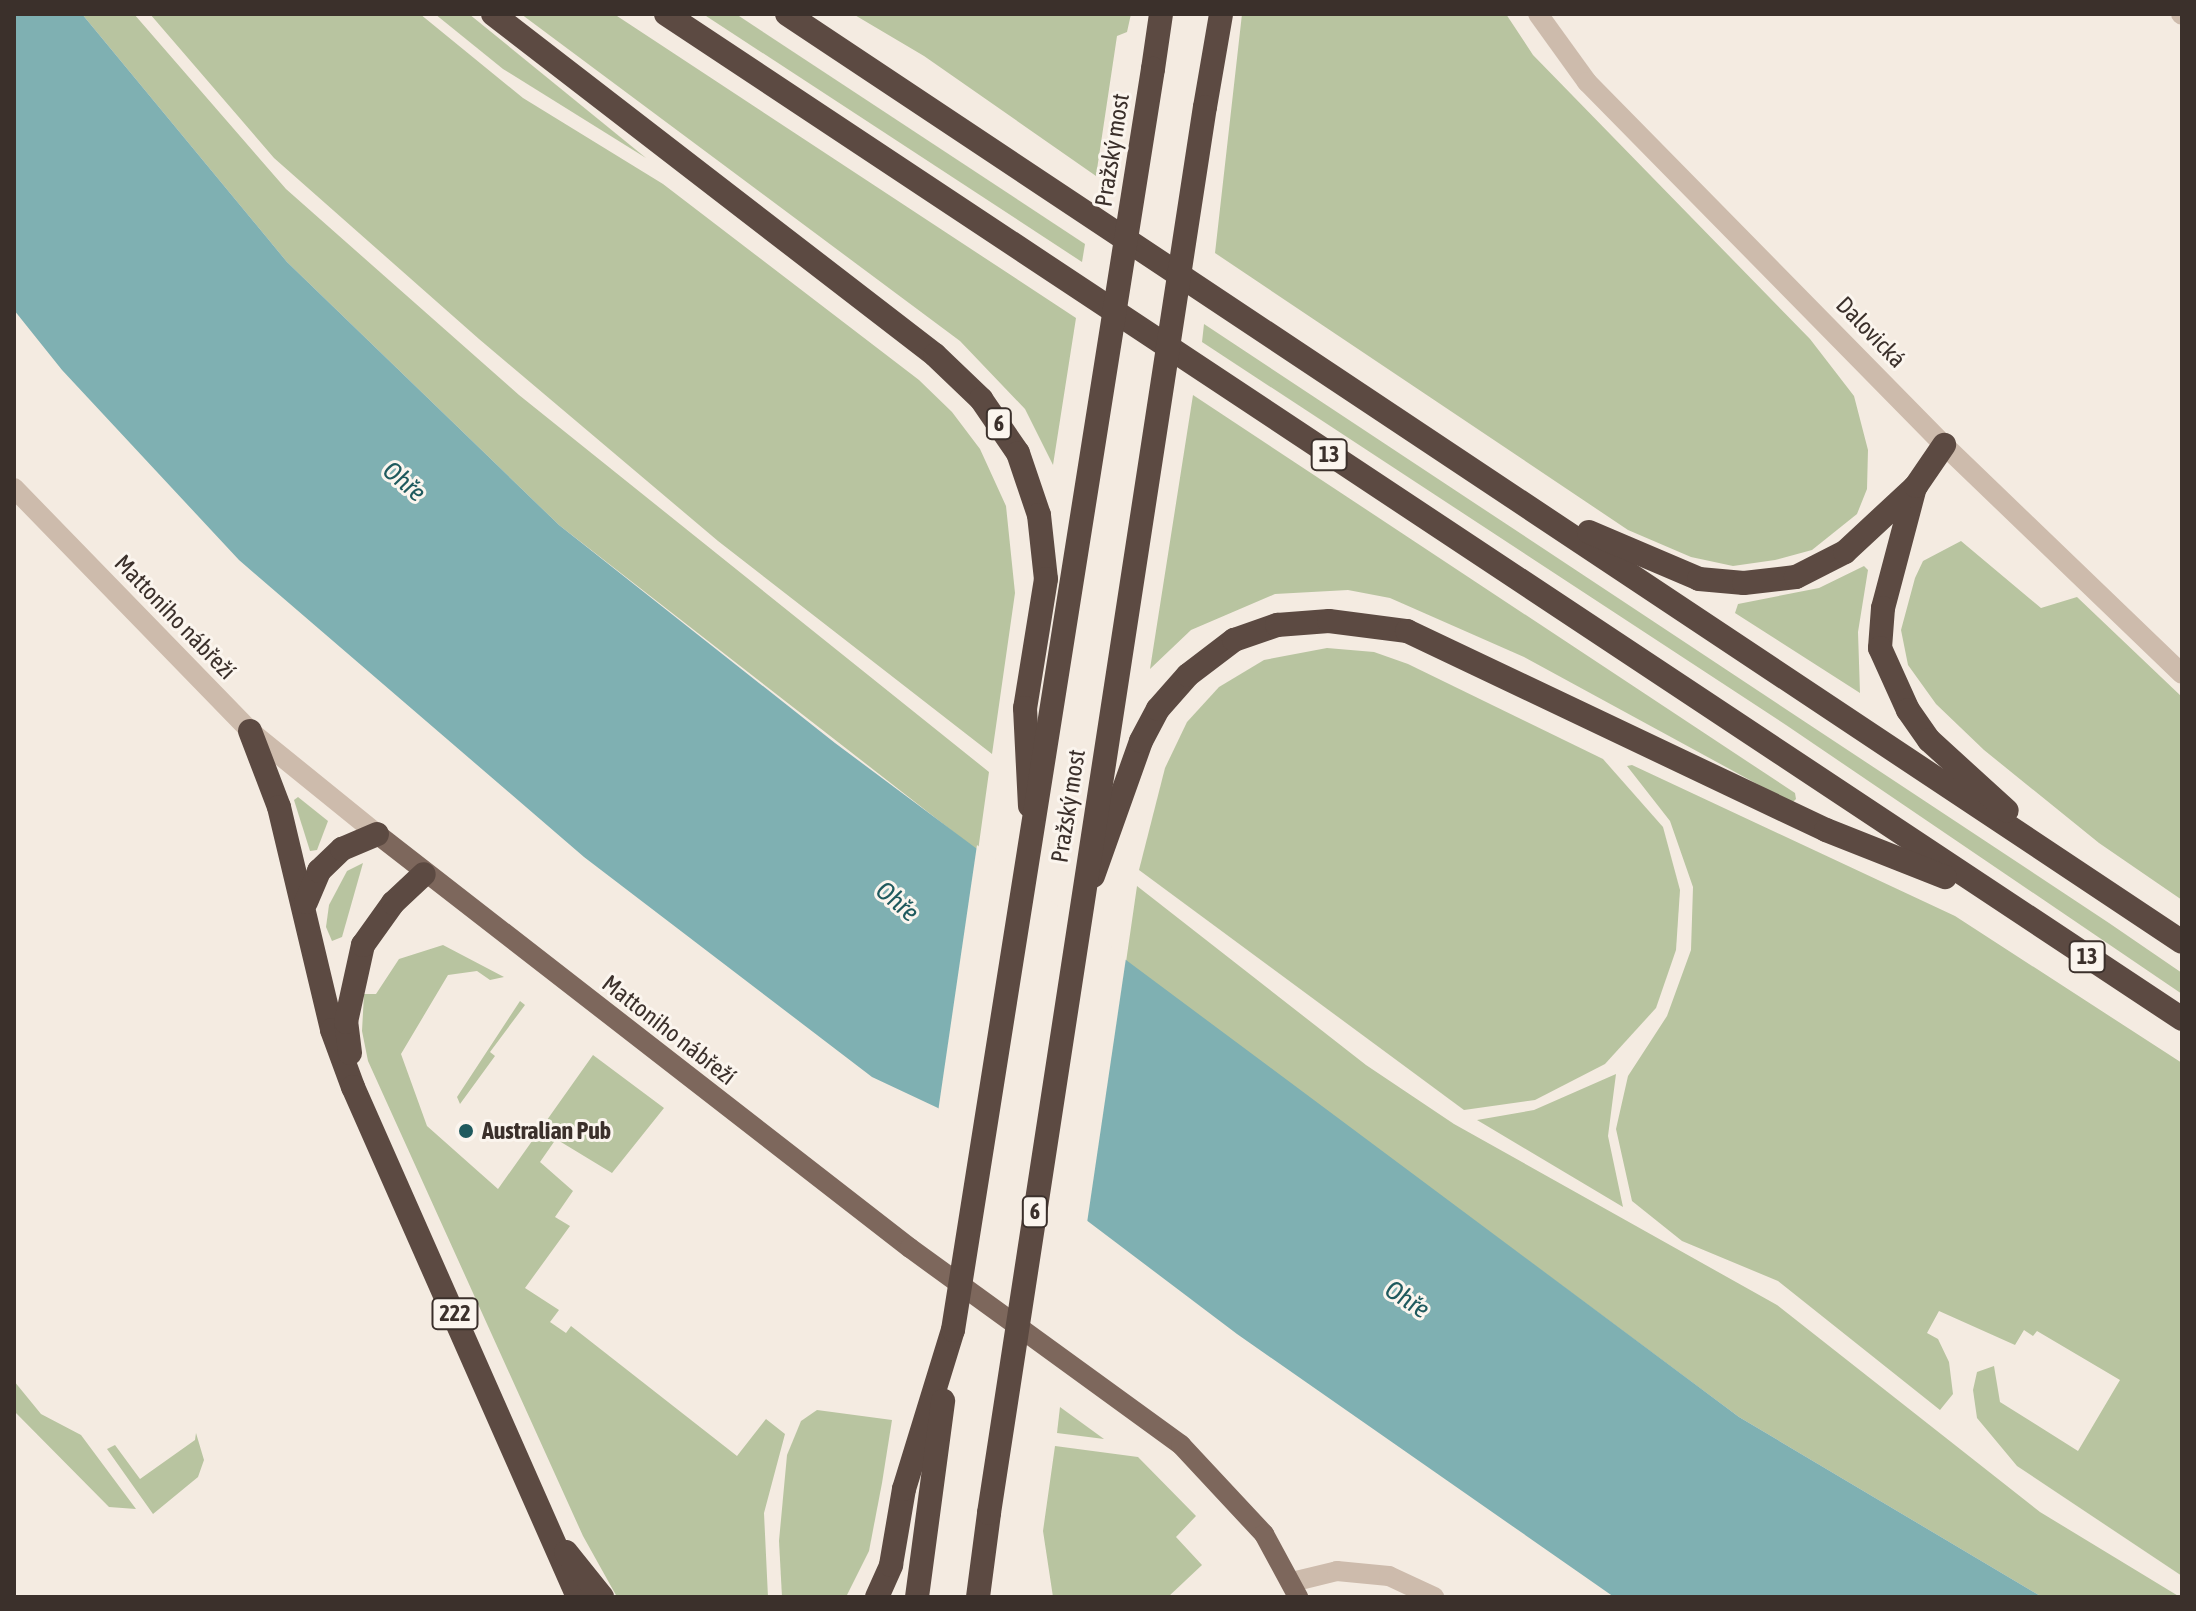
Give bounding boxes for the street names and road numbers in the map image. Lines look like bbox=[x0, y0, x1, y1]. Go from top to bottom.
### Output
street label: Pražský most bbox=[1089, 91, 1135, 209]
street label: Dalovická bbox=[1830, 290, 1912, 374]
road number: 6 bbox=[985, 406, 1013, 442]
road number: 13 bbox=[1309, 437, 1349, 473]
street label: Mattoniho nábřeží bbox=[108, 549, 242, 685]
street label: Pražský most bbox=[1045, 747, 1091, 865]
road number: 13 bbox=[2067, 939, 2107, 975]
street label: Mattoniho nábřeží bbox=[596, 969, 742, 1091]
road number: 6 bbox=[1021, 1194, 1049, 1230]
road number: 222 bbox=[431, 1296, 479, 1332]

